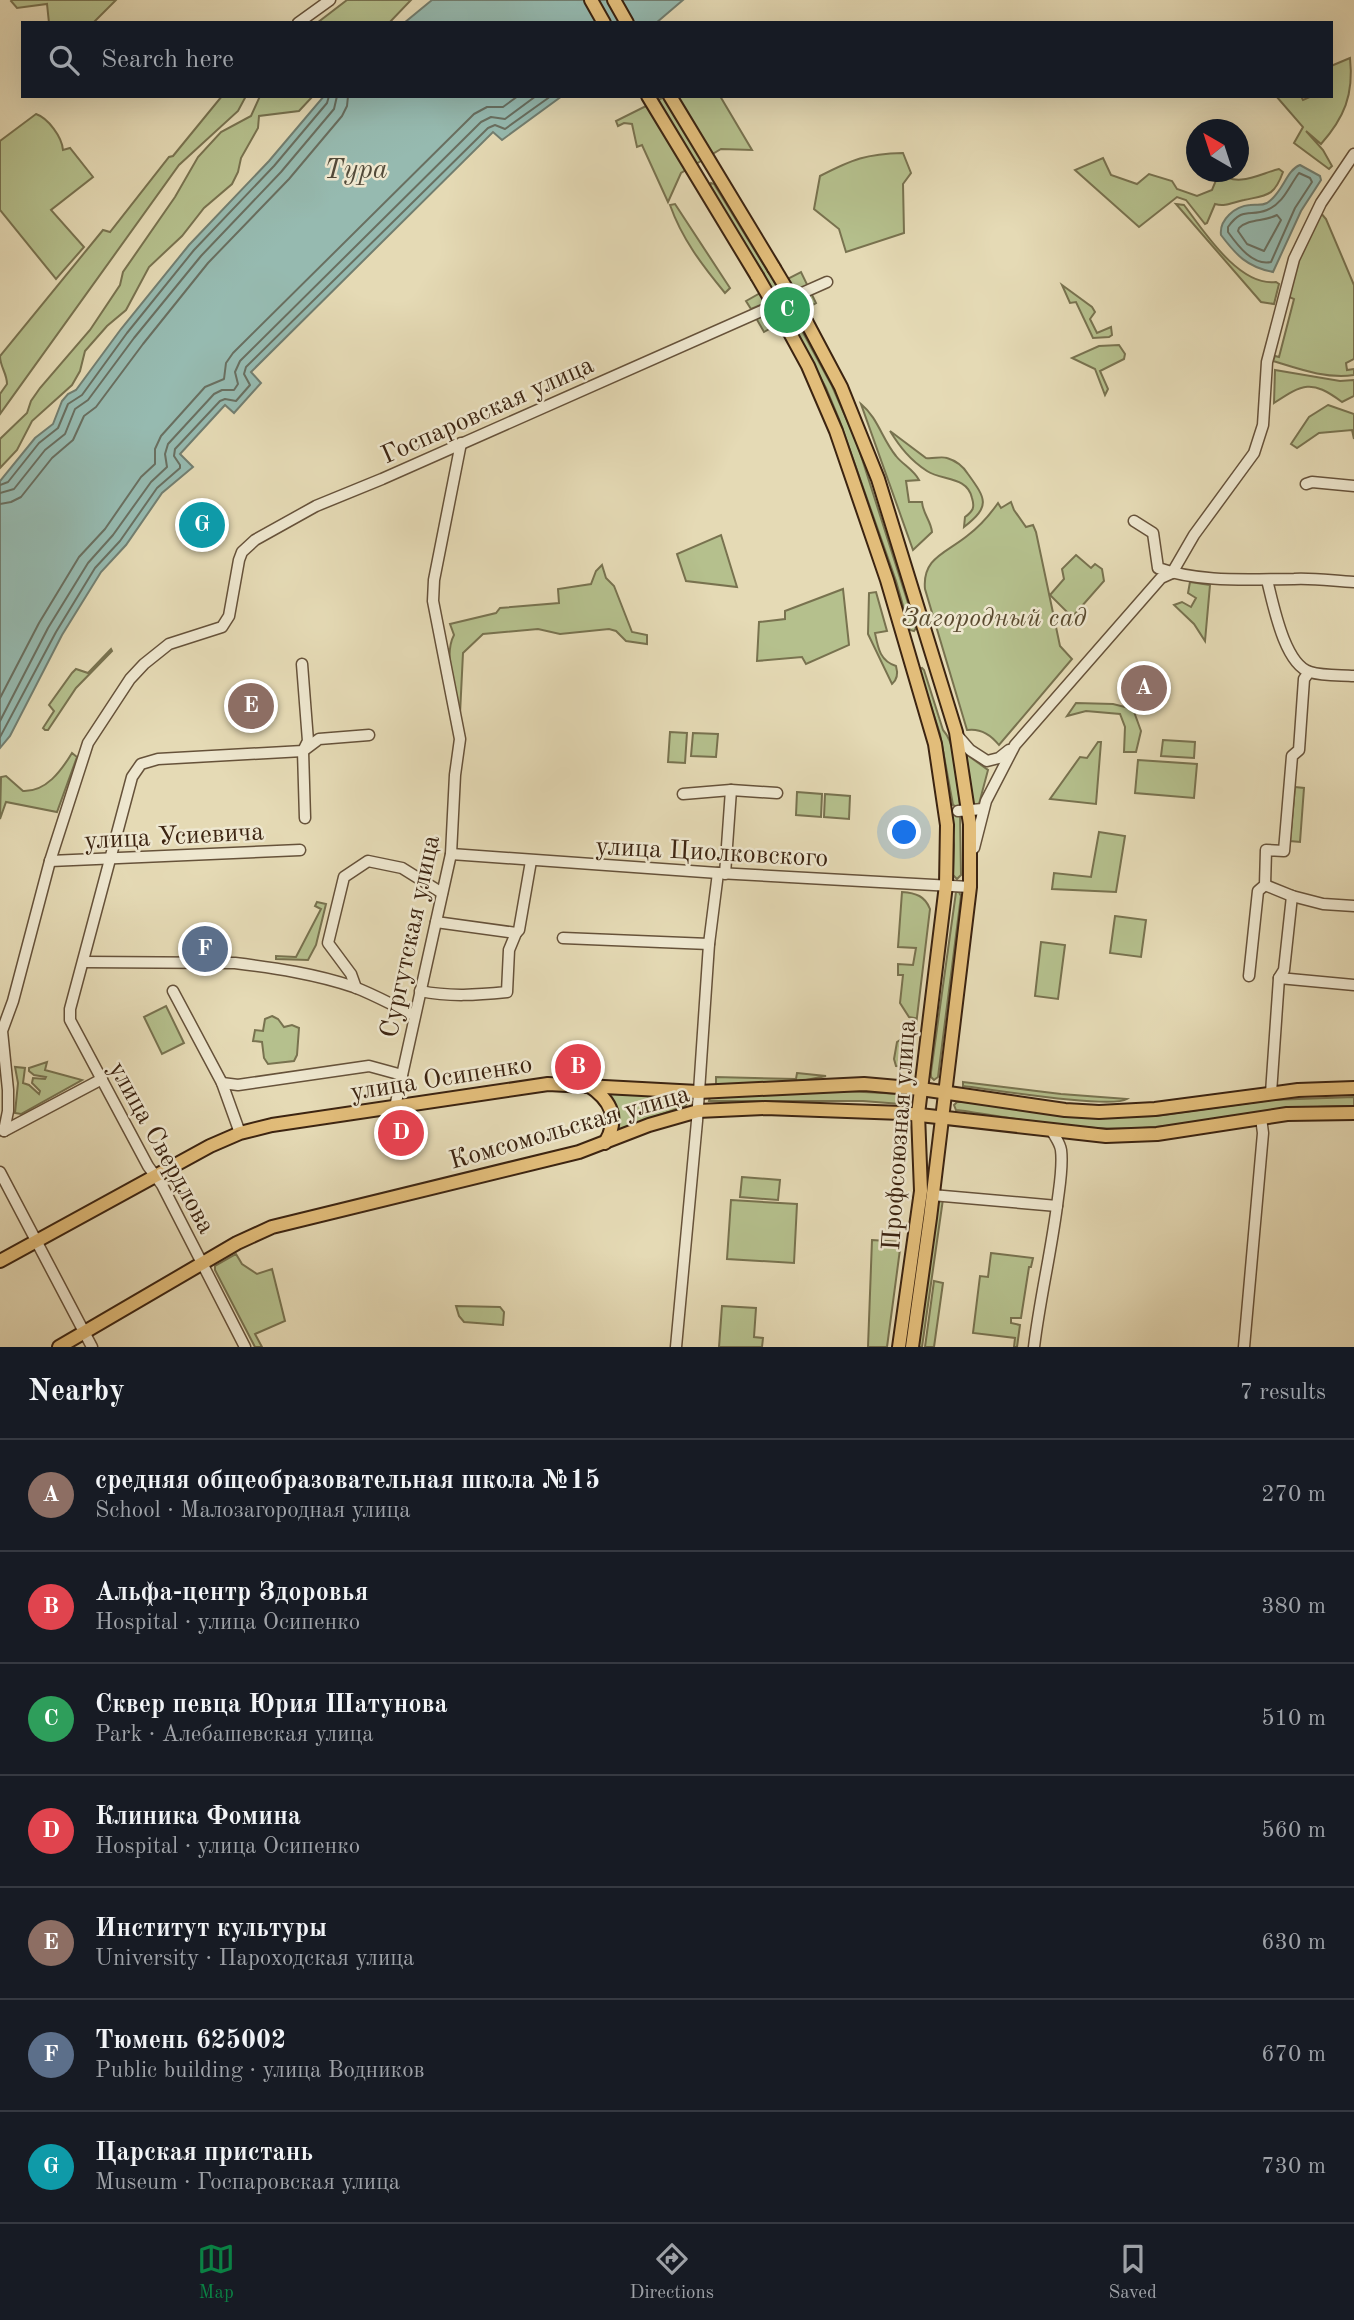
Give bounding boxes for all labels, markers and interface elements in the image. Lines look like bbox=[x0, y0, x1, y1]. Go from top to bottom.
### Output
search box bbox=[21, 21, 1333, 98]
icon: search bbox=[45, 41, 83, 79]
text: Search here bbox=[101, 47, 234, 73]
north arrow bbox=[1186, 119, 1249, 182]
water label: Тура bbox=[324, 157, 388, 185]
pin: C bbox=[764, 284, 810, 336]
street label: Госпаровская улица bbox=[378, 352, 598, 469]
pin: G bbox=[179, 499, 225, 551]
park label: Загородный сад bbox=[902, 606, 1087, 632]
pin: A bbox=[1121, 662, 1167, 714]
pin: E bbox=[228, 680, 274, 732]
your location bbox=[887, 815, 921, 849]
street label: улица Усиевича bbox=[83, 819, 265, 855]
street label: Сургутская улица bbox=[377, 833, 445, 1040]
street label: улица Циолковского bbox=[595, 834, 829, 872]
pin: F bbox=[182, 923, 228, 975]
street label: Профсоюзная улица bbox=[879, 1019, 921, 1251]
pin: B bbox=[555, 1041, 601, 1093]
street label: улица Осипенко bbox=[349, 1052, 534, 1106]
street label: улица Свердлова bbox=[103, 1058, 219, 1239]
street label: Комсомольская улица bbox=[446, 1081, 693, 1175]
pin: D bbox=[378, 1107, 424, 1159]
text: Nearby bbox=[28, 1377, 125, 1407]
text: 7 results bbox=[1240, 1381, 1326, 1404]
text: средняя общеобразовательная школа №15 bbox=[95, 1468, 600, 1494]
text: A bbox=[42, 1483, 60, 1506]
text: 270 m bbox=[1261, 1483, 1326, 1506]
text: School · Малозагородная улица bbox=[95, 1499, 411, 1522]
text: Альфа-центр Здоровья bbox=[95, 1580, 368, 1606]
text: B bbox=[43, 1595, 59, 1618]
text: 380 m bbox=[1261, 1595, 1326, 1618]
text: Hospital · улица Осипенко bbox=[95, 1611, 360, 1634]
text: Сквер певца Юрия Шатунова bbox=[95, 1692, 448, 1718]
text: C bbox=[43, 1707, 59, 1730]
text: 510 m bbox=[1261, 1707, 1326, 1730]
text: Park · Алебашевская улица bbox=[95, 1723, 374, 1746]
text: Клиника Фомина bbox=[95, 1804, 301, 1830]
text: D bbox=[42, 1819, 60, 1842]
text: 560 m bbox=[1261, 1819, 1326, 1842]
text: Hospital · улица Осипенко bbox=[95, 1835, 360, 1858]
text: Институт культуры bbox=[95, 1916, 327, 1942]
text: E bbox=[43, 1931, 59, 1954]
text: 630 m bbox=[1261, 1931, 1326, 1954]
text: University · Пароходская улица bbox=[95, 1947, 414, 1970]
text: Тюмень 625002 bbox=[95, 2028, 286, 2054]
text: F bbox=[43, 2043, 59, 2066]
text: 670 m bbox=[1261, 2043, 1326, 2066]
text: Public building · улица Водников bbox=[95, 2059, 425, 2082]
text: Царская пристань bbox=[95, 2140, 313, 2166]
text: G bbox=[43, 2155, 59, 2178]
text: 730 m bbox=[1261, 2155, 1326, 2178]
text: Museum · Госпаровская улица bbox=[95, 2171, 400, 2194]
tab: Map bbox=[197, 2240, 235, 2305]
tab: Directions bbox=[630, 2240, 714, 2305]
tab: Saved bbox=[1108, 2240, 1157, 2305]

